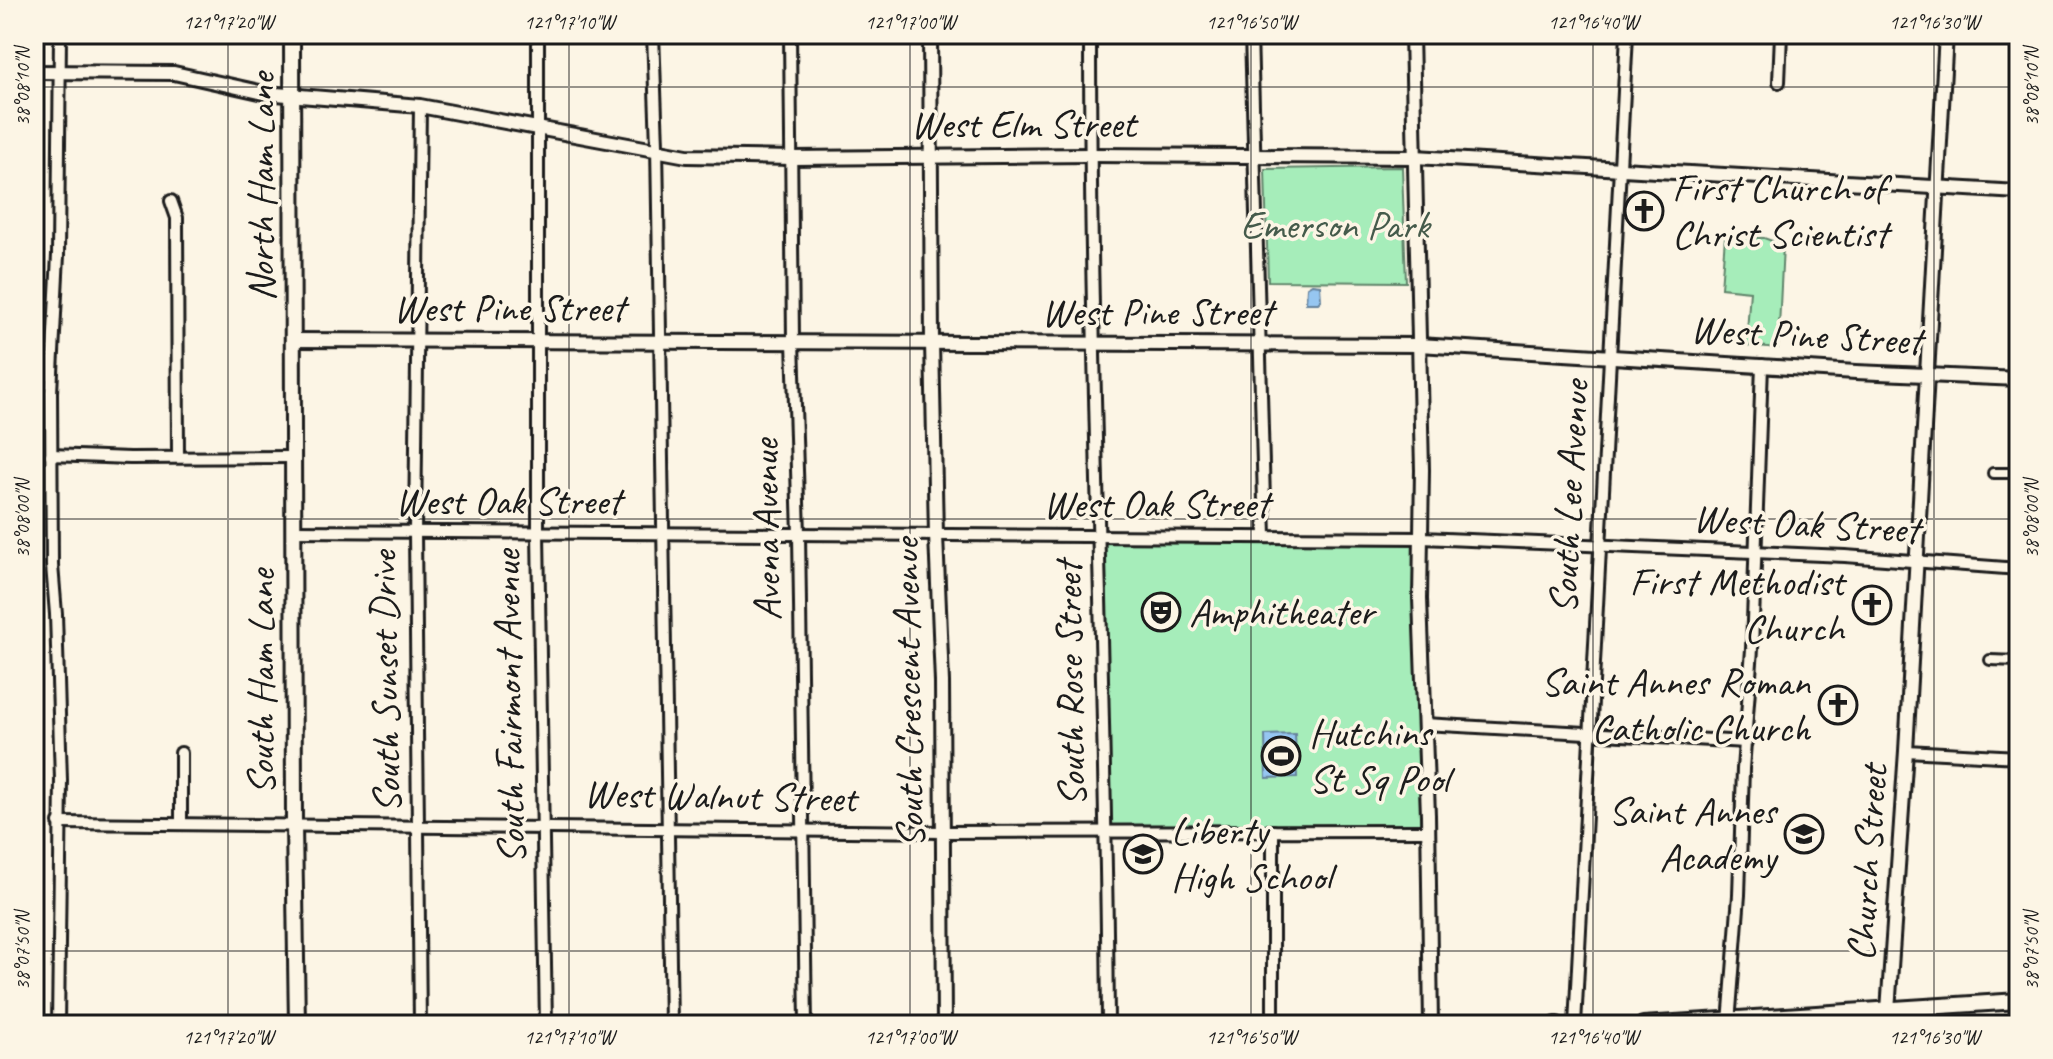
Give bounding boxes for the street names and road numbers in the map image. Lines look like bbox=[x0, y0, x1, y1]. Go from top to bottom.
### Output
street label: North Ham Lane bbox=[236, 70, 286, 301]
street label: West Elm Street bbox=[910, 99, 1139, 149]
street label: West Pine Street bbox=[393, 283, 630, 333]
street label: West Pine Street bbox=[1041, 287, 1278, 337]
street label: West Pine Street bbox=[1689, 304, 1929, 366]
street label: South Lee Avenue bbox=[1538, 376, 1600, 615]
street label: Avena Avenue bbox=[739, 436, 793, 621]
street label: West Oak Street bbox=[395, 476, 627, 526]
street label: West Oak Street bbox=[1043, 479, 1275, 529]
street label: West Oak Street bbox=[1692, 493, 1926, 555]
street label: South Crescent Avenue bbox=[880, 535, 936, 848]
street label: South Fairmont Avenue bbox=[481, 547, 537, 864]
street label: South Sunset Drive bbox=[358, 548, 412, 813]
street label: South Rose Street bbox=[1043, 555, 1097, 807]
street label: South Ham Lane bbox=[236, 566, 286, 795]
street label: Church Street bbox=[1835, 760, 1899, 963]
street label: West Walnut Street bbox=[583, 769, 860, 823]

